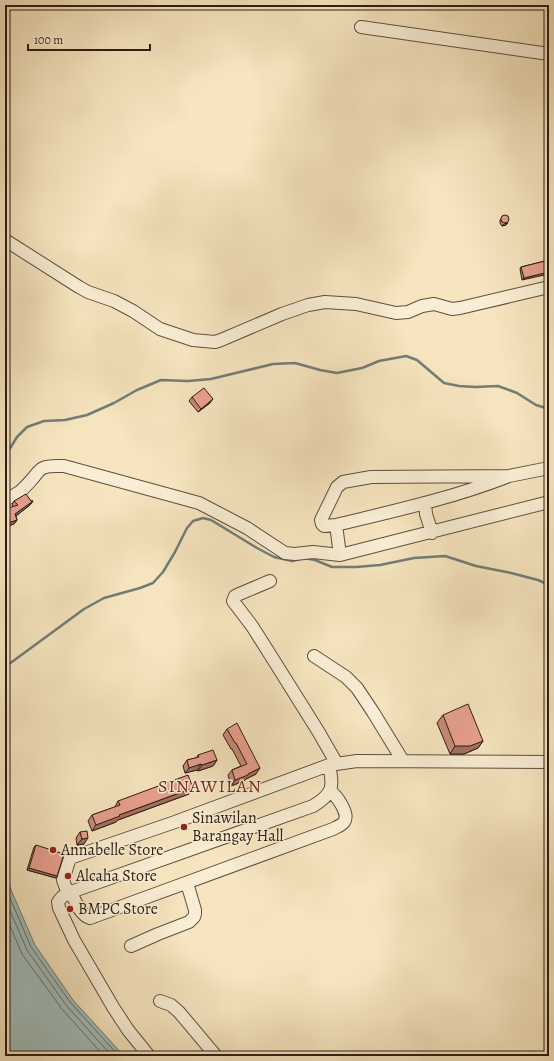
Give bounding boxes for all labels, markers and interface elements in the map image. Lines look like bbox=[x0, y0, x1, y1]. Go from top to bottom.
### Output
scale bar bbox=[28, 26, 150, 52]
text: 100 m bbox=[34, 32, 63, 48]
district label: SINAWILAN bbox=[158, 774, 262, 798]
place label: Sinawilan Barangay Hall bbox=[192, 807, 284, 847]
marker: Sinawilan Barangay Hall bbox=[179, 822, 189, 832]
place label: Annabelle Store bbox=[60, 839, 163, 861]
marker: Annabelle Store bbox=[48, 845, 58, 855]
place label: Alcaha Store bbox=[75, 865, 157, 887]
marker: Alcaha Store bbox=[63, 871, 73, 881]
place label: BMPC Store bbox=[78, 898, 158, 920]
marker: BMPC Store bbox=[65, 904, 75, 914]

